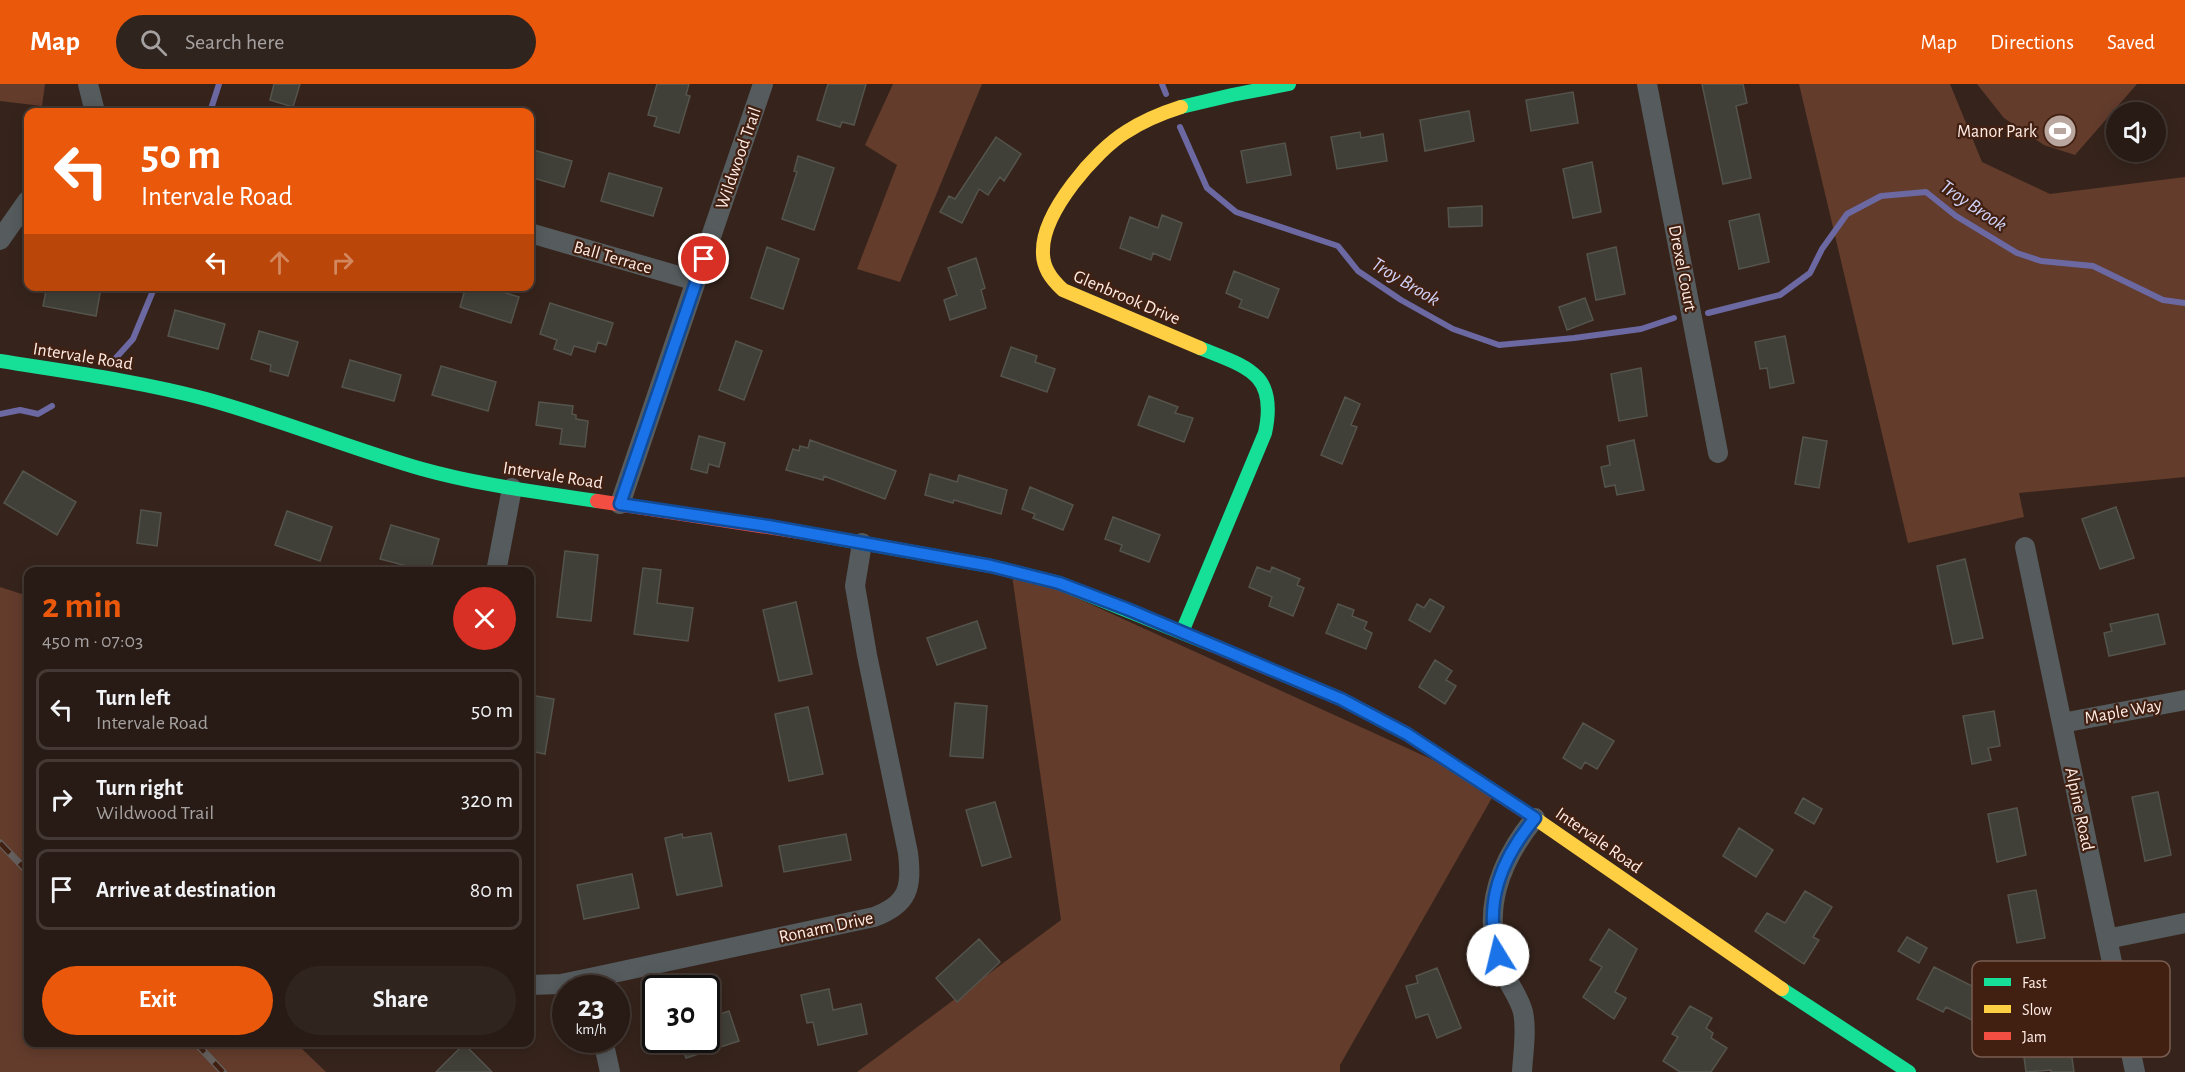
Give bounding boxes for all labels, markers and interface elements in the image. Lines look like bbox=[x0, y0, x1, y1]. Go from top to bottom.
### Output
search box bbox=[116, 15, 536, 69]
icon: search bbox=[137, 26, 170, 59]
text: Map bbox=[30, 28, 80, 56]
text: Search here bbox=[185, 31, 284, 53]
text: Map bbox=[1921, 32, 1957, 53]
text: Directions bbox=[1990, 32, 2074, 53]
text: Saved bbox=[2107, 32, 2155, 53]
map controls bbox=[2106, 102, 2166, 162]
button: sound bbox=[2106, 102, 2166, 162]
street label: Wildwood Trail bbox=[713, 105, 765, 212]
sports icon: Manor Park bbox=[2042, 113, 2078, 149]
place label: Manor Park bbox=[1957, 123, 2038, 141]
icon: left bbox=[42, 132, 120, 210]
text: 50 m bbox=[141, 134, 221, 176]
water label: Troy Brook bbox=[1936, 176, 2010, 235]
text: Intervale Road bbox=[141, 183, 292, 210]
street label: Drexel Court bbox=[1665, 224, 1699, 313]
pin bbox=[678, 233, 729, 284]
street label: Ball Terrace bbox=[571, 238, 654, 278]
icon: arrive bbox=[687, 242, 720, 275]
icon: left bbox=[200, 246, 233, 279]
icon: ahead bbox=[263, 246, 296, 279]
icon: right bbox=[326, 246, 359, 279]
water label: Troy Brook bbox=[1368, 254, 1443, 310]
street label: Glenbrook Drive bbox=[1071, 267, 1183, 328]
street label: Intervale Road bbox=[32, 340, 134, 374]
street label: Intervale Road bbox=[502, 459, 604, 493]
button: close bbox=[453, 587, 516, 650]
text: 2 min bbox=[42, 588, 122, 624]
text: 450 m · 07:03 bbox=[42, 631, 143, 651]
text: Turn left bbox=[96, 687, 170, 709]
icon: left bbox=[45, 693, 78, 726]
street label: Maple Way bbox=[2083, 696, 2163, 728]
text: 50 m bbox=[471, 699, 513, 721]
text: Intervale Road bbox=[96, 713, 208, 733]
street label: Alpine Road bbox=[2061, 766, 2097, 853]
text: Turn right bbox=[96, 777, 183, 799]
icon: right bbox=[45, 783, 78, 816]
text: 320 m bbox=[461, 789, 513, 811]
text: Wildwood Trail bbox=[96, 803, 214, 823]
street label: Intervale Road bbox=[1552, 805, 1645, 877]
icon: arrive bbox=[45, 873, 78, 906]
text: Arrive at destination bbox=[96, 879, 276, 901]
text: 80 m bbox=[470, 879, 513, 901]
street label: Ronarm Drive bbox=[777, 909, 875, 947]
position arrow bbox=[1466, 923, 1530, 987]
legend bbox=[1972, 961, 2170, 1057]
button: Exit bbox=[42, 966, 273, 1035]
button: Share bbox=[285, 966, 516, 1035]
speed limit sign: 30 bbox=[642, 975, 720, 1053]
text: Fast bbox=[2022, 975, 2047, 991]
text: 23 bbox=[577, 992, 605, 1022]
text: Slow bbox=[2022, 1002, 2052, 1018]
text: km/h bbox=[576, 1022, 606, 1037]
text: Jam bbox=[2022, 1029, 2047, 1045]

